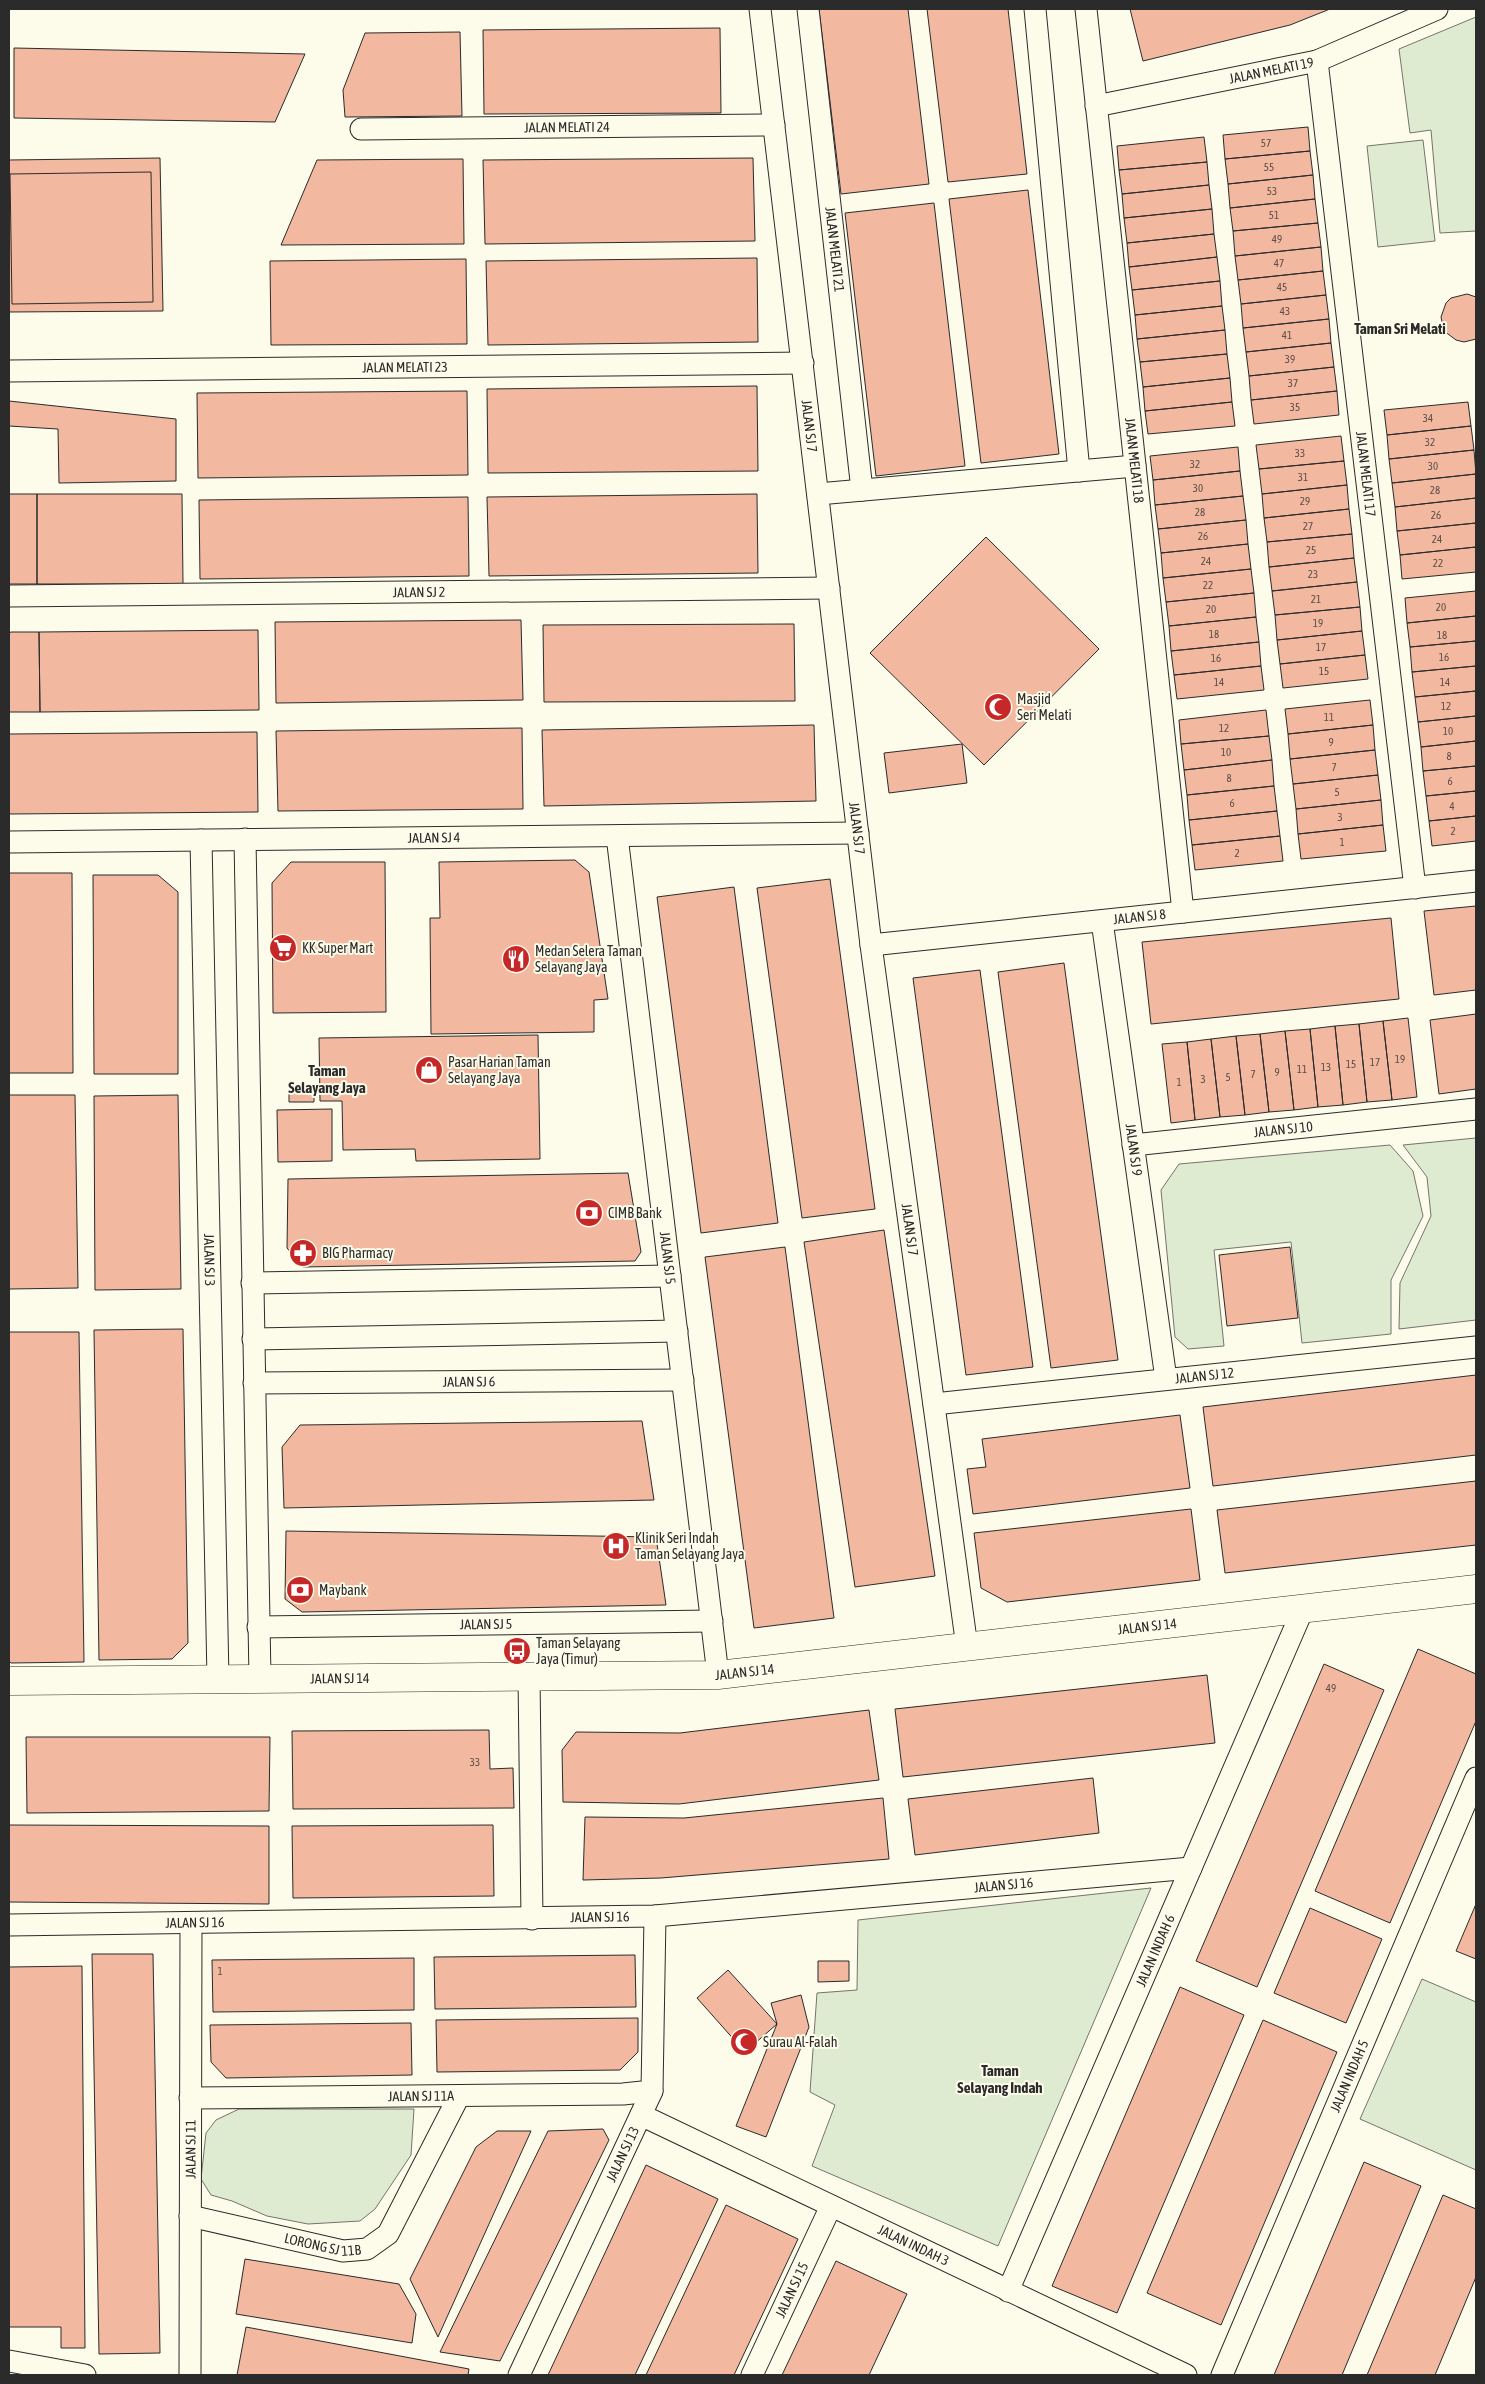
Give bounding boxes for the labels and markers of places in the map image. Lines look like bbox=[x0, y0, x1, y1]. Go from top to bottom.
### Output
place label: Masjid Seri Melati bbox=[1017, 691, 1072, 723]
mosque icon: Masjid Seri Melati bbox=[983, 692, 1013, 722]
supermarket icon: KK Super Mart bbox=[268, 933, 298, 963]
place label: KK Super Mart bbox=[302, 940, 373, 956]
place label: Medan Selera Taman Selayang Jaya bbox=[535, 943, 642, 975]
restaurant icon: Medan Selera Taman Selayang Jaya bbox=[501, 944, 531, 974]
place label: Pasar Harian Taman Selayang Jaya bbox=[448, 1054, 551, 1086]
shop icon: Pasar Harian Taman Selayang Jaya bbox=[414, 1055, 444, 1085]
bank icon: CIMB Bank bbox=[574, 1198, 604, 1228]
place label: CIMB Bank bbox=[608, 1205, 662, 1221]
pharmacy icon: BIG Pharmacy bbox=[288, 1238, 318, 1268]
place label: BIG Pharmacy bbox=[322, 1245, 394, 1261]
place label: Klinik Seri Indah Taman Selayang Jaya bbox=[635, 1530, 744, 1562]
hospital icon: Klinik Seri Indah Taman Selayang Jaya bbox=[601, 1531, 631, 1561]
bank icon: Maybank bbox=[285, 1575, 315, 1605]
place label: Maybank bbox=[319, 1582, 367, 1598]
place label: Taman Selayang Jaya (Timur) bbox=[536, 1635, 620, 1667]
bus stop icon: Taman Selayang Jaya (Timur) bbox=[502, 1636, 532, 1666]
mosque icon: Surau Al-Falah bbox=[729, 2027, 759, 2057]
place label: Surau Al-Falah bbox=[763, 2034, 838, 2050]

